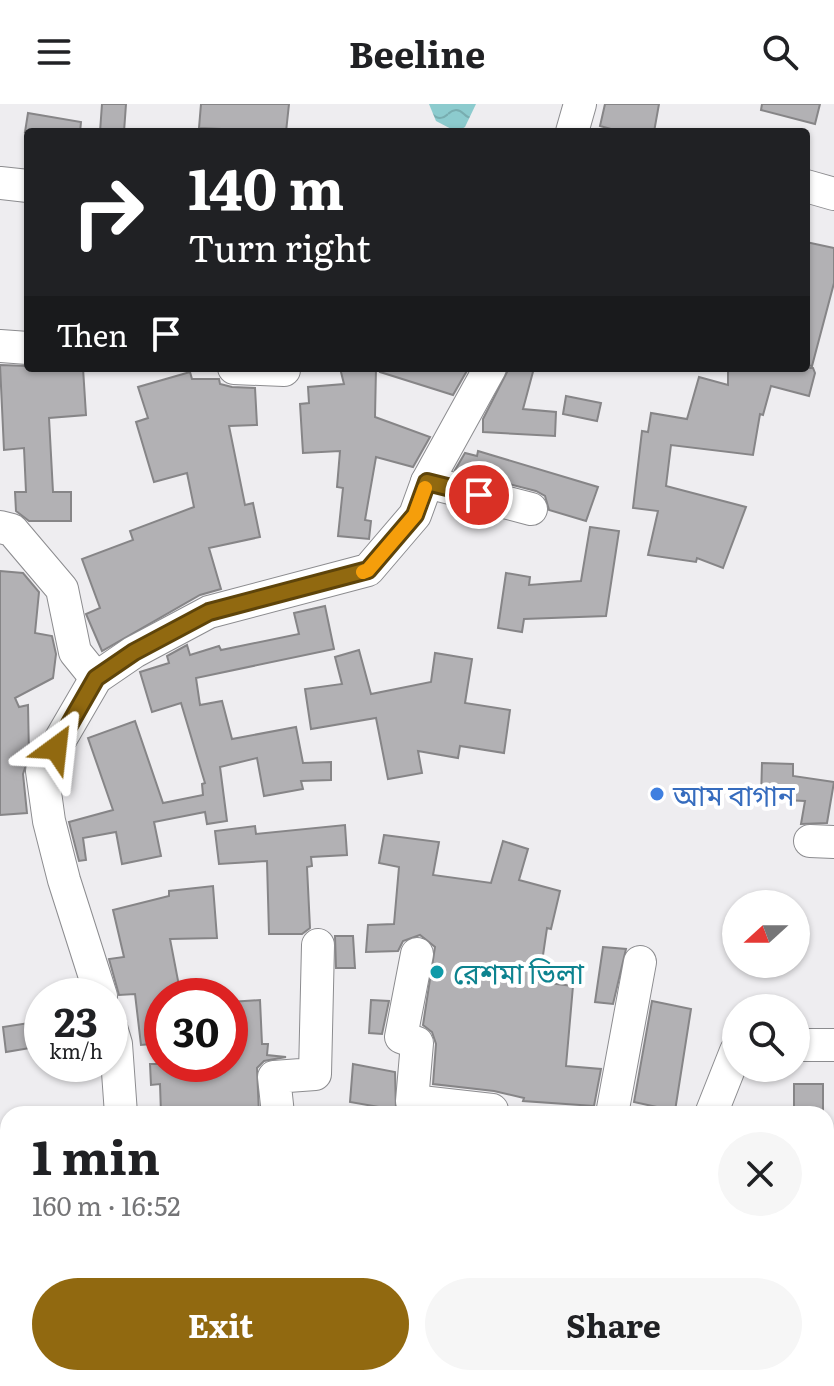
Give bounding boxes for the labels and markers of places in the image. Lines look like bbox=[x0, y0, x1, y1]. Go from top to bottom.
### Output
pin bbox=[445, 461, 513, 529]
place label: আম বাগান bbox=[672, 773, 796, 815]
marker: আম বাগান bbox=[648, 785, 666, 803]
place label: রেশমা ভিলা bbox=[453, 951, 585, 993]
marker: রেশমা ভিলা bbox=[428, 963, 446, 981]

